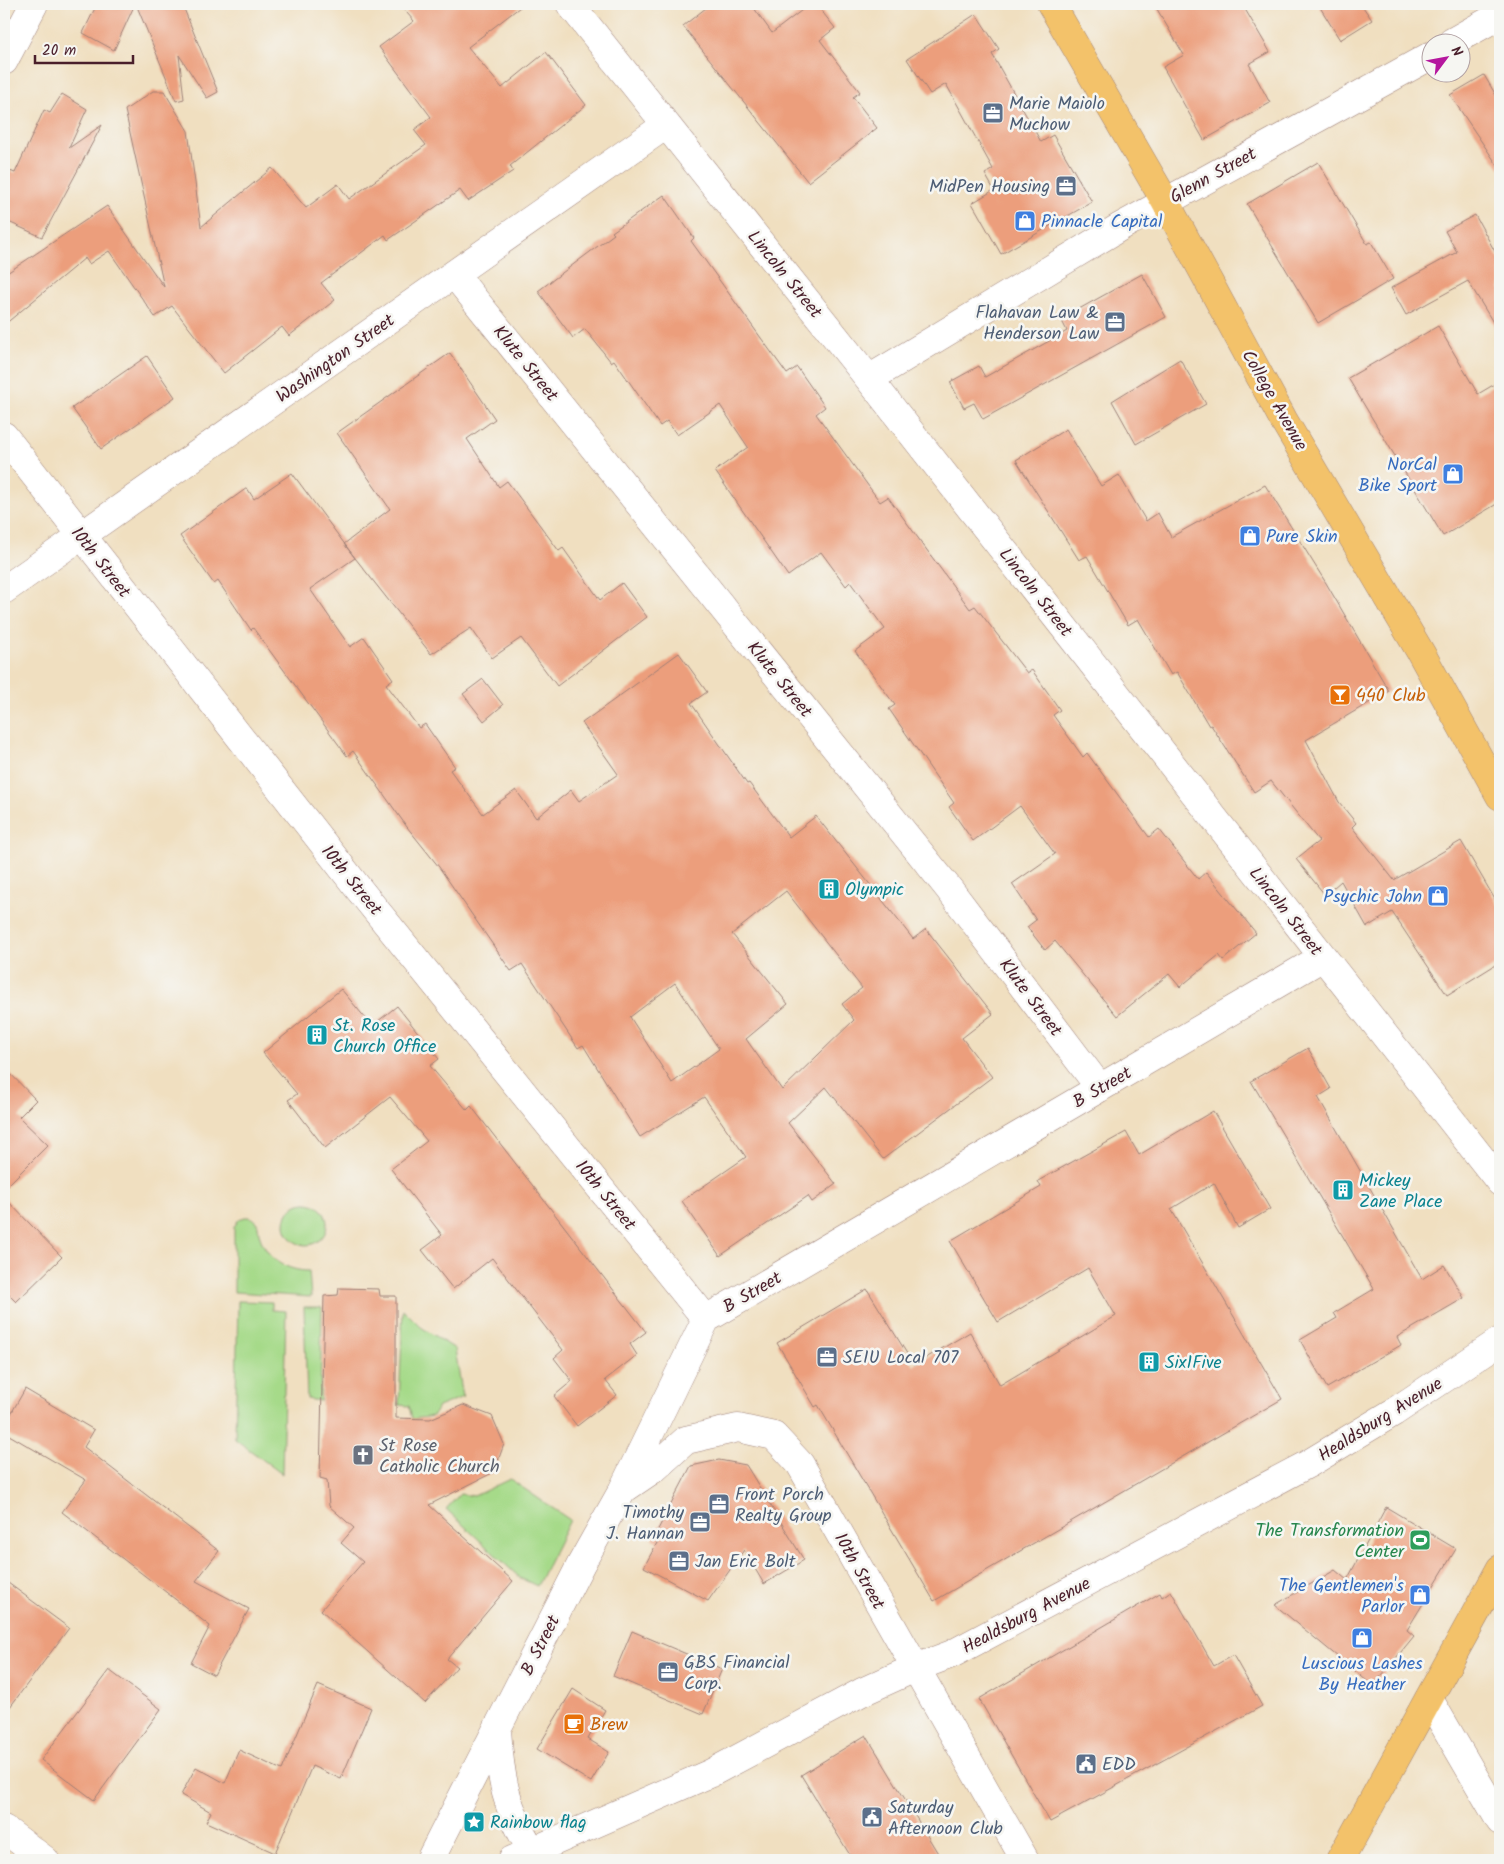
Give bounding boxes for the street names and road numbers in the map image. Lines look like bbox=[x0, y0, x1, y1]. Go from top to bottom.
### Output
street label: Glenn Street bbox=[1165, 140, 1263, 212]
street label: Lincoln Street bbox=[739, 224, 829, 326]
street label: Washington Street bbox=[270, 307, 402, 411]
street label: Klute Street bbox=[485, 319, 566, 409]
street label: College Avenue bbox=[1233, 345, 1314, 457]
street label: 10th Street bbox=[62, 521, 138, 606]
street label: Lincoln Street bbox=[991, 542, 1080, 645]
street label: Klute Street bbox=[739, 635, 820, 725]
street label: 10th Street bbox=[313, 839, 389, 924]
street label: Lincoln Street bbox=[1241, 861, 1330, 964]
street label: Klute Street bbox=[991, 953, 1070, 1044]
street label: B Street bbox=[1068, 1059, 1139, 1117]
street label: 10th Street bbox=[567, 1154, 643, 1239]
street label: B Street bbox=[718, 1264, 789, 1322]
street label: Healdsburg Avenue bbox=[1313, 1370, 1449, 1470]
street label: 10th Street bbox=[826, 1528, 892, 1616]
street label: Healdsburg Avenue bbox=[957, 1570, 1096, 1663]
street label: B Street bbox=[514, 1610, 569, 1681]

